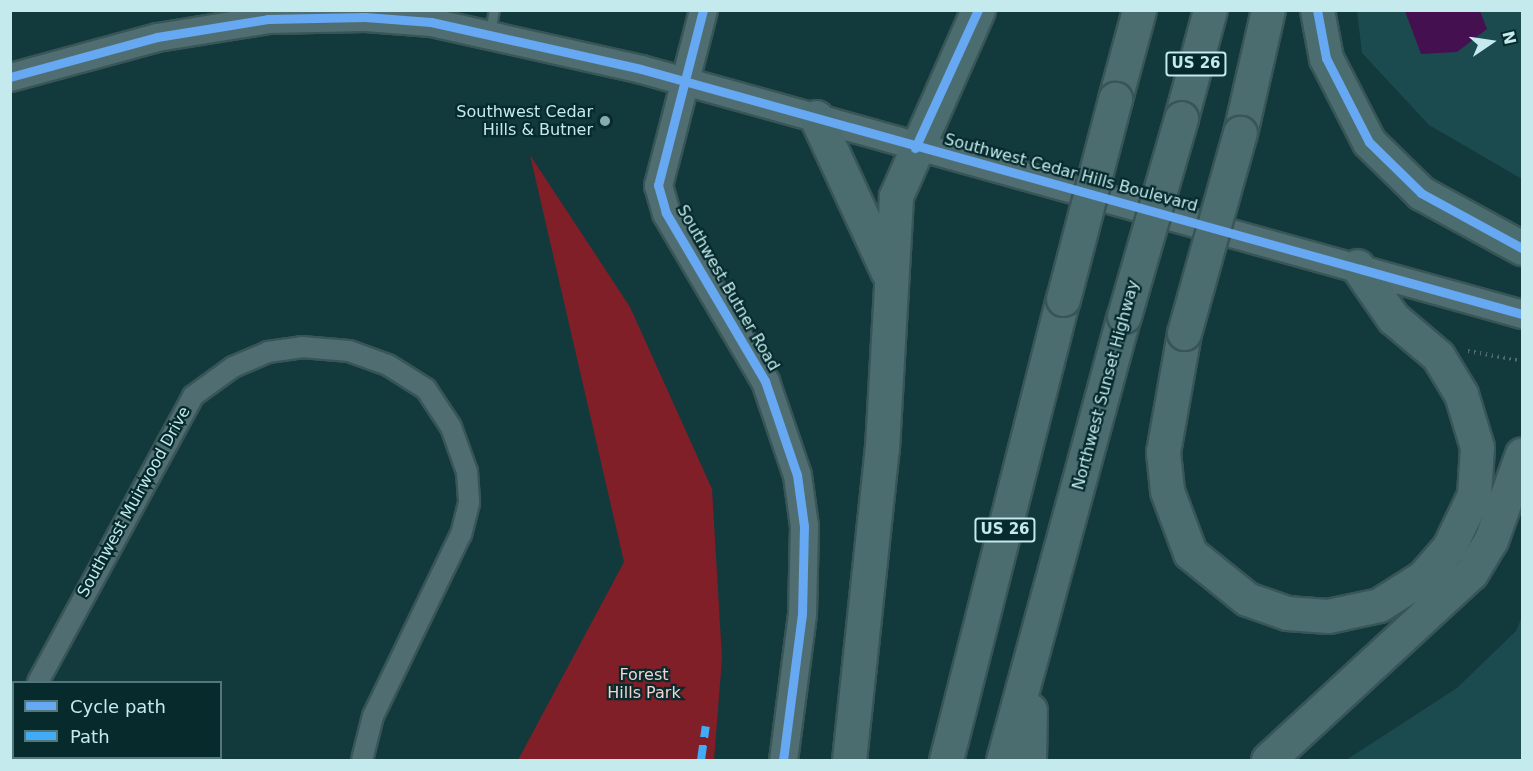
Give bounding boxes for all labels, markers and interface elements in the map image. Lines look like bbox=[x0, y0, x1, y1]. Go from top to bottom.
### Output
north arrow bbox=[1461, 12, 1521, 72]
text: N bbox=[1498, 29, 1520, 46]
road number: US 26 bbox=[1164, 52, 1228, 76]
place label: Southwest Cedar Hills & Butner bbox=[456, 102, 593, 140]
marker: Southwest Cedar Hills & Butner bbox=[598, 114, 612, 128]
street label: Southwest Cedar Hills Boulevard bbox=[942, 130, 1200, 216]
street label: Southwest Butner Road bbox=[673, 202, 783, 374]
street label: Northwest Sunset Highway bbox=[1069, 278, 1143, 492]
street label: Southwest Muirwood Drive bbox=[74, 403, 194, 601]
road number: US 26 bbox=[974, 518, 1036, 542]
park label: Forest Hills Park bbox=[607, 665, 681, 703]
legend bbox=[12, 681, 222, 759]
text: Cycle path bbox=[70, 696, 166, 717]
text: Path bbox=[70, 726, 110, 747]

